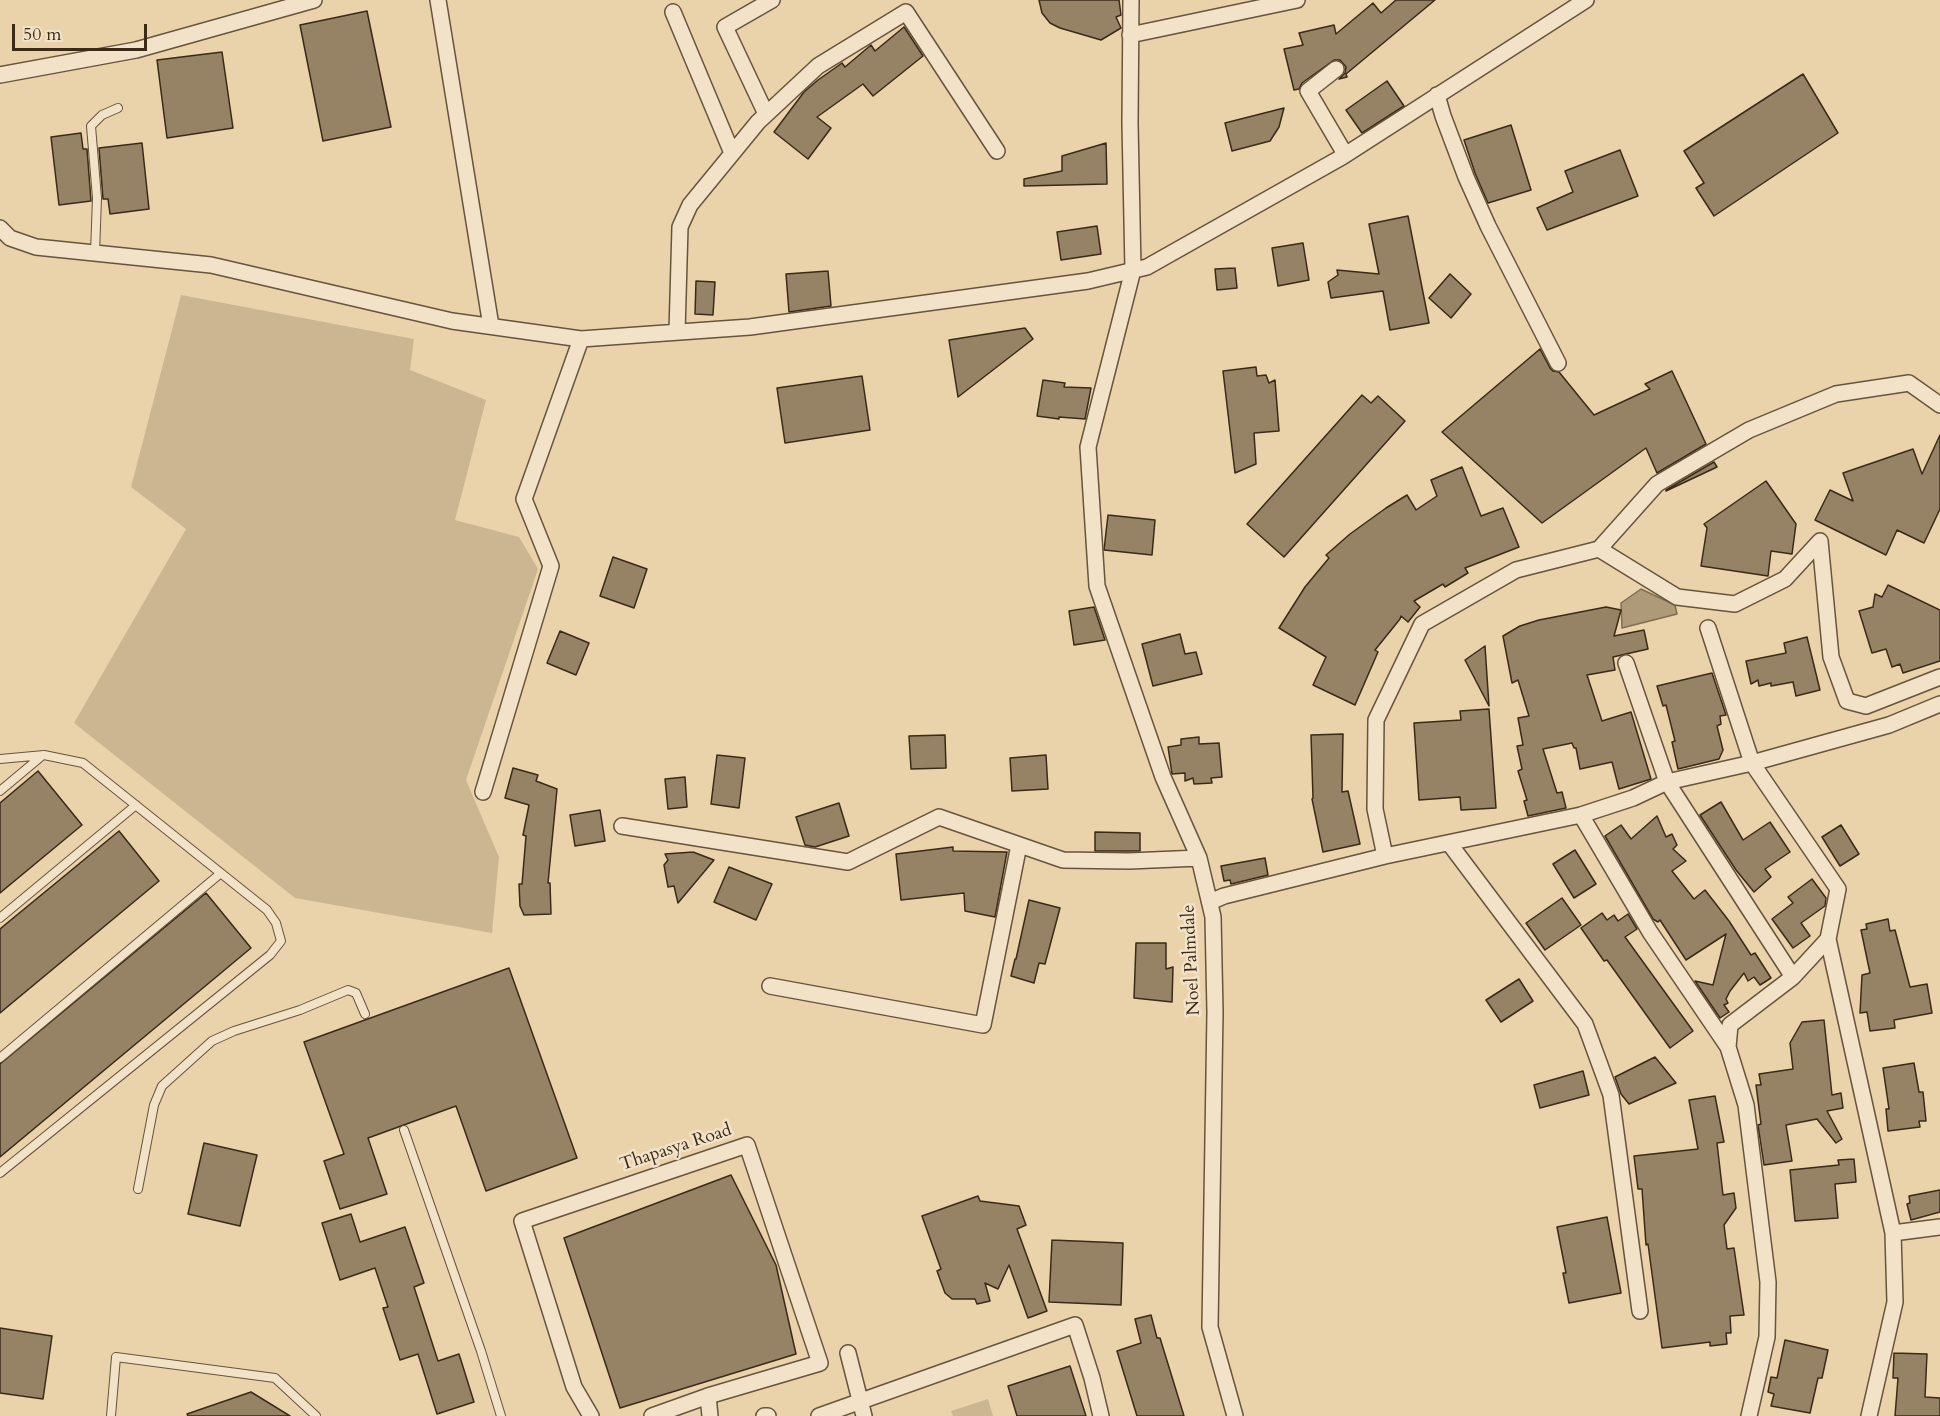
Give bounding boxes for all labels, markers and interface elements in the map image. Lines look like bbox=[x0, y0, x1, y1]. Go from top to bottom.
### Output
scale bar bbox=[15, 12, 150, 50]
text: 50 m bbox=[23, 22, 62, 47]
street label: Noel Palmdale bbox=[1178, 904, 1206, 1016]
street label: Thapasya Road bbox=[618, 1120, 734, 1176]

